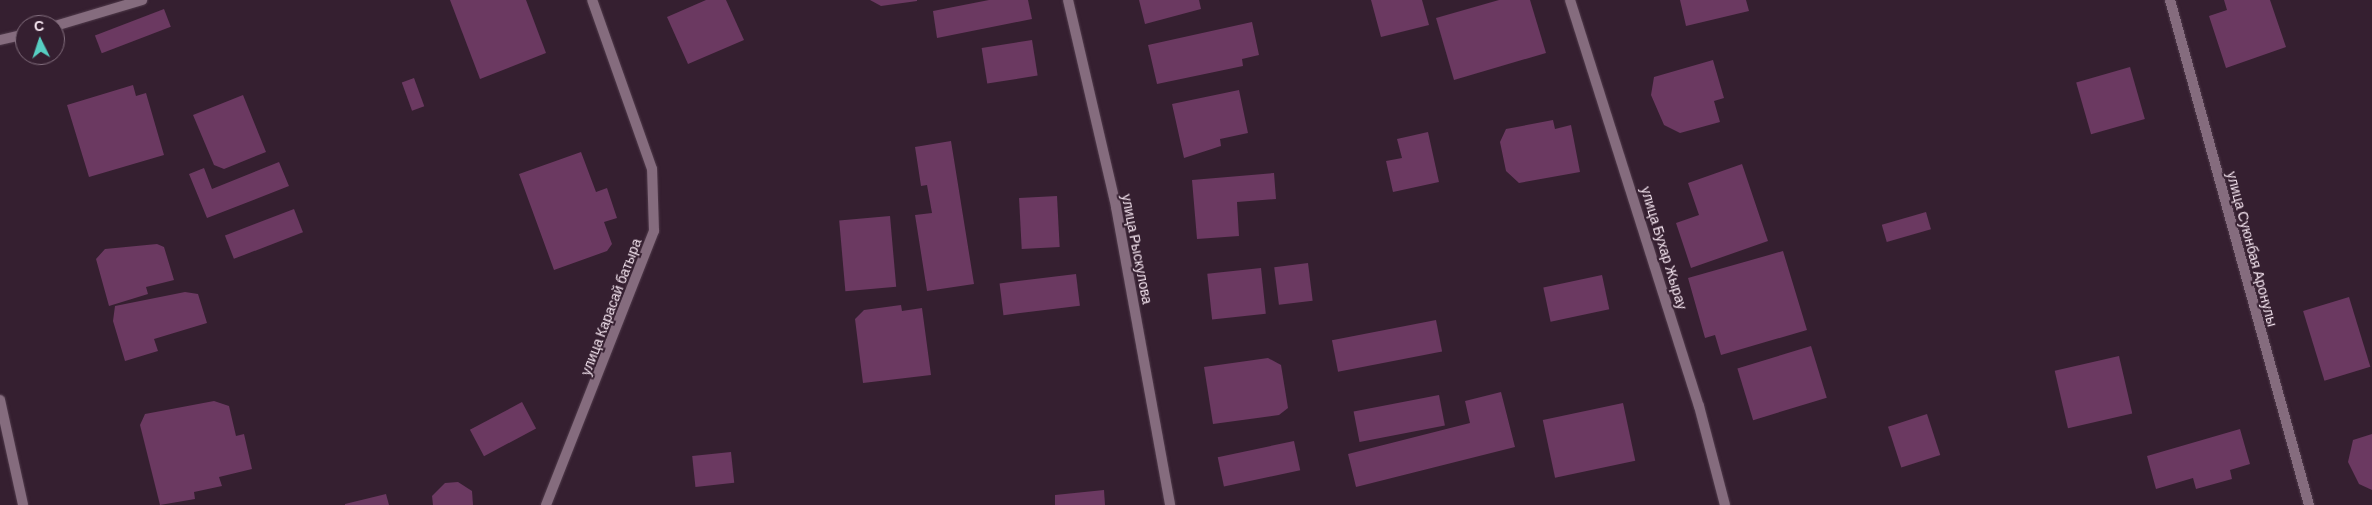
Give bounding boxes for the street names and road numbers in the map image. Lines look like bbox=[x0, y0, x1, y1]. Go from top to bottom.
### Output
street label: улица Суюнбая Аронулы bbox=[2223, 170, 2281, 328]
street label: улица Бухар Жырау bbox=[1637, 184, 1691, 312]
street label: улица Рыскулова bbox=[1118, 193, 1156, 305]
street label: улица Карасай батыра bbox=[577, 236, 645, 378]

